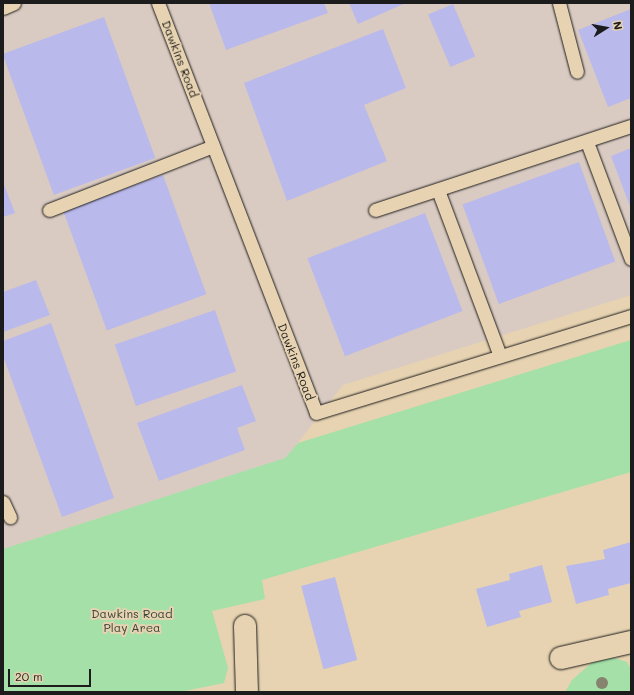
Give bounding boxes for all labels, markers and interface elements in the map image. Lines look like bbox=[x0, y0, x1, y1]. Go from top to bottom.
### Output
north arrow bbox=[586, 8, 626, 48]
street label: Dawkins Road bbox=[159, 18, 201, 100]
text: N bbox=[610, 20, 626, 31]
street label: Dawkins Road bbox=[275, 321, 317, 403]
park label: Dawkins Road Play Area bbox=[91, 607, 173, 635]
scale bar bbox=[10, 661, 93, 687]
text: 20 m bbox=[15, 668, 43, 684]

